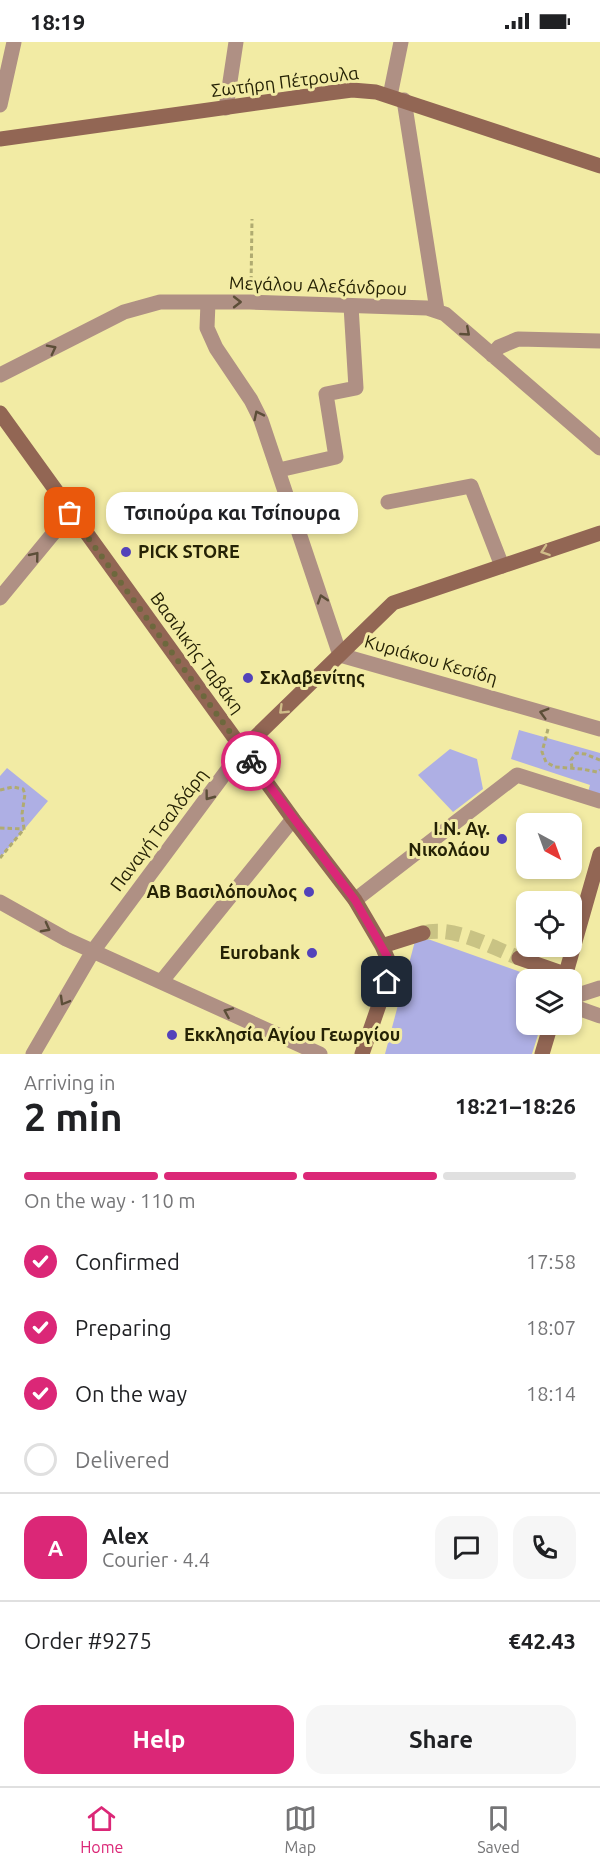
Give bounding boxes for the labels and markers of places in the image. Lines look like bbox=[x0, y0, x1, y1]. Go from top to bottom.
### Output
pin bbox=[44, 487, 95, 538]
callout: Τσιπούρα και Τσίπουρα bbox=[106, 492, 358, 534]
place label: PICK STORE bbox=[138, 541, 240, 561]
marker: PICK STORE bbox=[119, 545, 133, 559]
place label: Σκλαβενίτης bbox=[260, 667, 365, 688]
marker: Σκλαβενίτης bbox=[241, 671, 255, 685]
place label: Ι.Ν. Αγ. Νικολάου bbox=[408, 818, 490, 859]
marker: Ι.Ν. Αγ. Νικολάου bbox=[495, 832, 509, 846]
place label: ΑΒ Βασιλόπουλος bbox=[146, 881, 297, 902]
marker: ΑΒ Βασιλόπουλος bbox=[302, 885, 316, 899]
place label: Eurobank bbox=[220, 942, 300, 962]
marker: Eurobank bbox=[305, 946, 319, 960]
pin bbox=[361, 956, 412, 1007]
place label: Εκκλησία Αγίου Γεωργίου bbox=[184, 1024, 400, 1044]
marker: Εκκλησία Αγίου Γεωργίου bbox=[165, 1028, 179, 1042]

